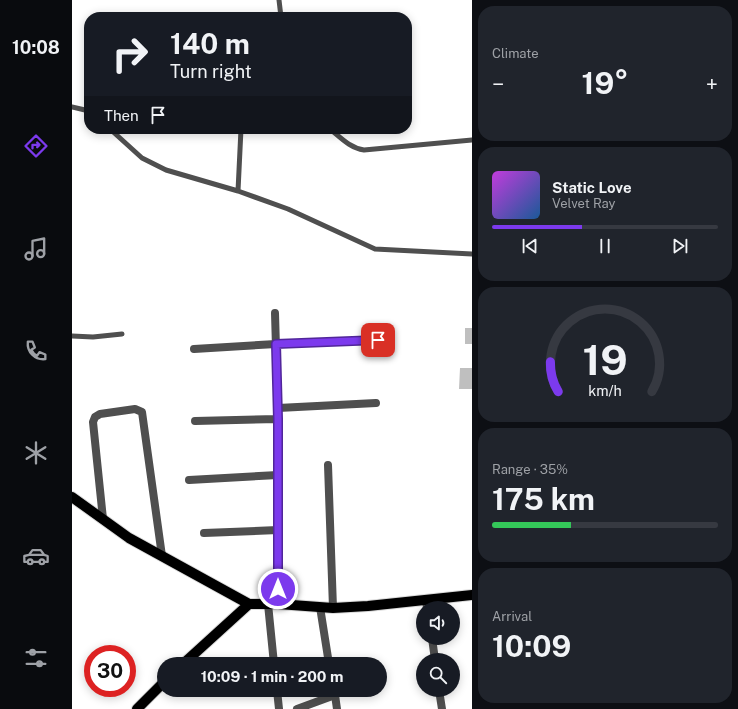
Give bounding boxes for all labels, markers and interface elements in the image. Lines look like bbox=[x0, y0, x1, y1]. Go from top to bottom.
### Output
text: 140 m bbox=[170, 27, 250, 60]
icon: right bbox=[104, 28, 156, 80]
text: 10:08 bbox=[12, 37, 60, 58]
text: Climate bbox=[492, 46, 539, 61]
text: Turn right bbox=[170, 61, 252, 82]
text: 19° bbox=[582, 65, 628, 101]
text: − bbox=[492, 71, 504, 97]
text: + bbox=[706, 71, 718, 97]
icon: arrive bbox=[147, 104, 169, 126]
text: Then bbox=[104, 107, 139, 124]
icon: directions bbox=[22, 132, 50, 160]
text: Static Love bbox=[552, 179, 632, 196]
text: Velvet Ray bbox=[552, 196, 616, 211]
icon: music bbox=[22, 235, 50, 263]
icon: previous bbox=[519, 235, 541, 257]
icon: pause bbox=[594, 235, 616, 257]
icon: next bbox=[669, 235, 691, 257]
pin bbox=[361, 323, 395, 357]
icon: arrive bbox=[367, 329, 389, 351]
text: 19 bbox=[582, 335, 628, 384]
icon: phone bbox=[22, 337, 50, 365]
text: km/h bbox=[588, 382, 622, 399]
icon: climate bbox=[22, 439, 50, 467]
text: Range · 35% bbox=[492, 462, 568, 477]
text: 175 km bbox=[492, 481, 595, 517]
icon: car bbox=[22, 542, 50, 570]
position arrow bbox=[257, 568, 299, 610]
map controls bbox=[416, 601, 460, 697]
button: sound bbox=[416, 601, 460, 645]
text: Arrival bbox=[492, 609, 532, 624]
text: 10:09 bbox=[492, 628, 571, 664]
icon: filters bbox=[22, 644, 50, 672]
speed limit sign: 30 bbox=[84, 645, 136, 697]
button: search bbox=[416, 653, 460, 697]
text: 10:09 · 1 min · 200 m bbox=[201, 668, 343, 685]

